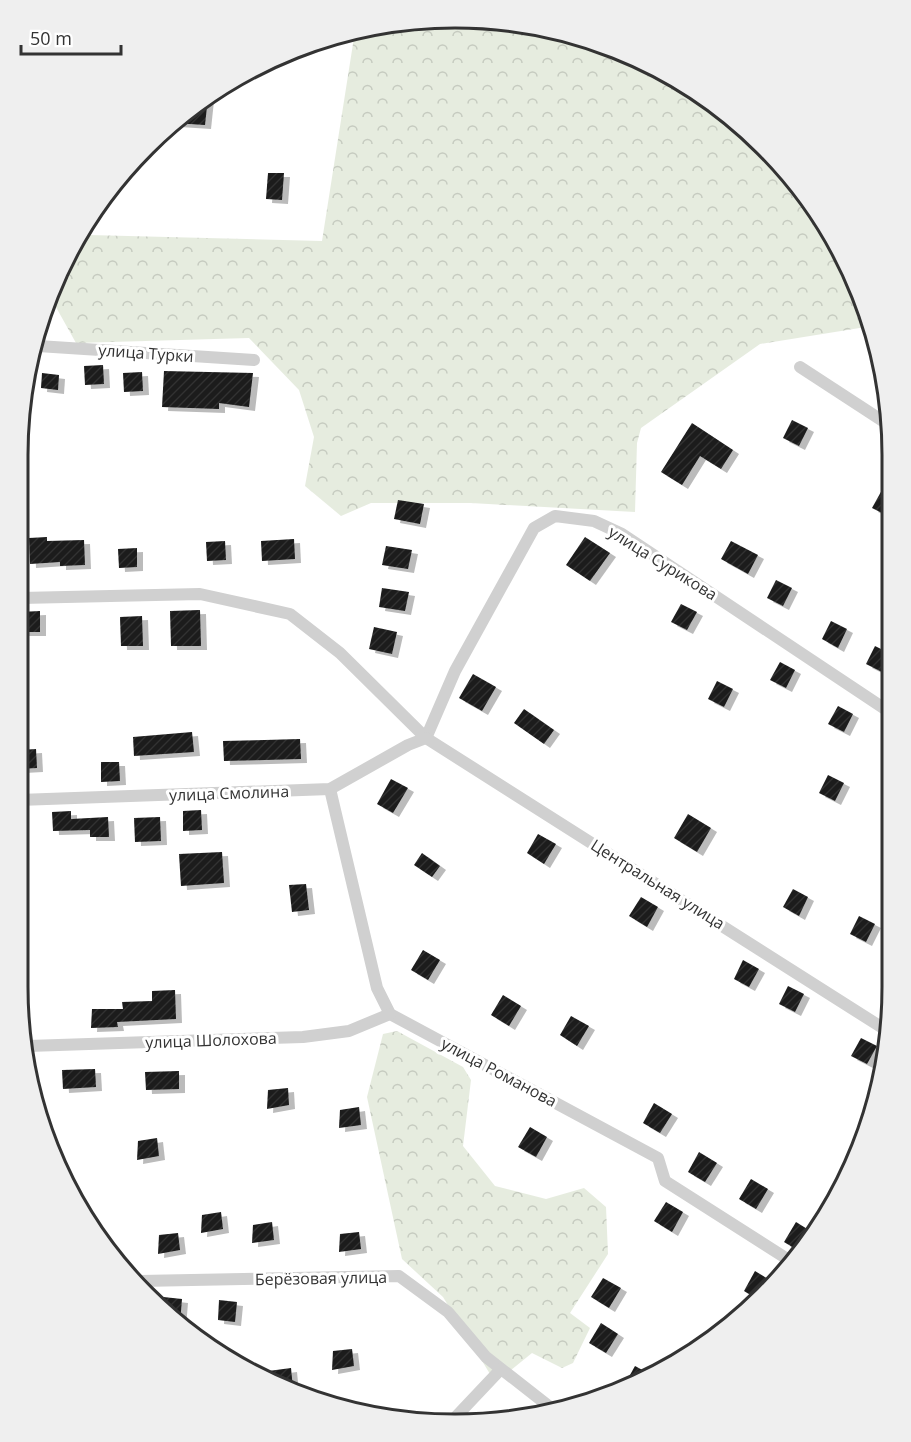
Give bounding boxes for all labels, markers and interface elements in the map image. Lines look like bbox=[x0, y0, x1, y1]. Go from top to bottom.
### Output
scale bar bbox=[21, 18, 122, 56]
text: 50 m bbox=[30, 26, 72, 50]
street label: улица Турки bbox=[98, 339, 194, 367]
street label: улица Сурикова bbox=[604, 521, 722, 605]
street label: улица Смолина bbox=[169, 780, 289, 806]
street label: Центральная улица bbox=[587, 834, 729, 934]
street label: улица Шолохова bbox=[145, 1027, 277, 1053]
street label: улица Романова bbox=[437, 1032, 561, 1112]
street label: Берёзовая улица bbox=[255, 1266, 387, 1290]

